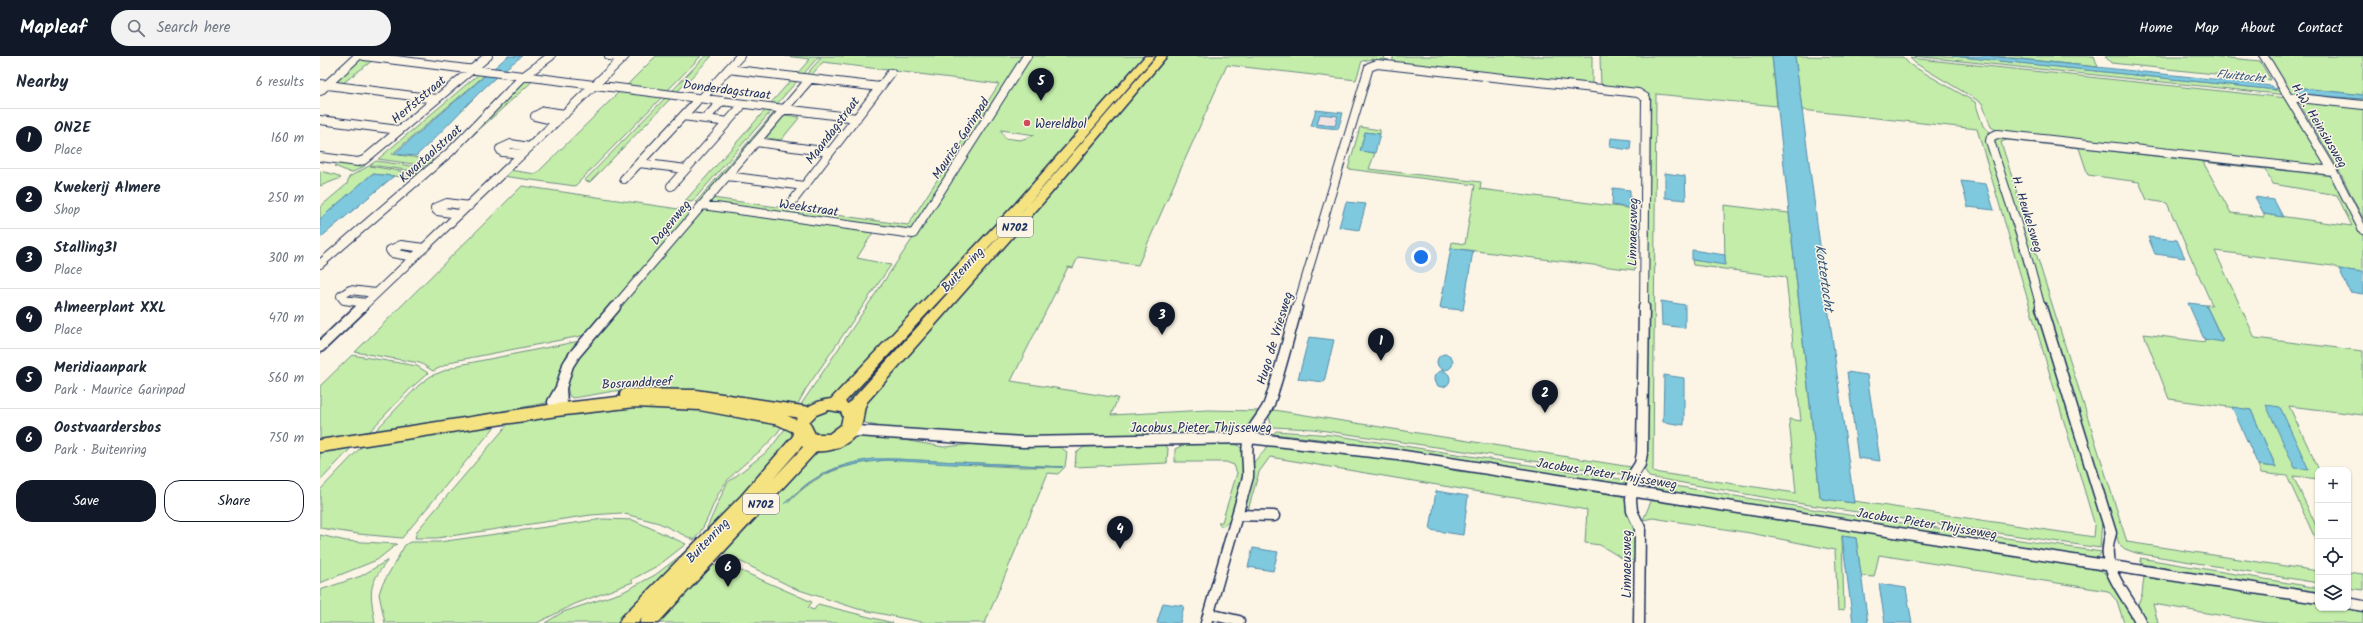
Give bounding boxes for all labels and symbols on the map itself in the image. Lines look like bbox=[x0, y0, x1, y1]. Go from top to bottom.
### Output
water label: Fluittocht bbox=[2216, 64, 2269, 89]
pin: 5 bbox=[1028, 68, 1054, 101]
street label: Herfststraat bbox=[387, 70, 452, 130]
street label: Donderdagstraat bbox=[682, 75, 773, 106]
street label: H.W. Heinsiusweg bbox=[2285, 79, 2352, 172]
street label: Maandagstraat bbox=[801, 92, 866, 169]
street label: Maurice Garinpad bbox=[927, 93, 996, 184]
place label: Wereldbol bbox=[1035, 114, 1087, 135]
marker: Wereldbol bbox=[1022, 118, 1032, 128]
street label: Kwartaalstraat bbox=[394, 119, 468, 188]
street label: H. Heukelsweg bbox=[2005, 173, 2048, 255]
street label: Weekstraat bbox=[778, 194, 841, 223]
street label: Dagenweg bbox=[646, 195, 697, 250]
street label: Linnaeusweg bbox=[1622, 198, 1645, 266]
road number: N702 bbox=[997, 217, 1033, 237]
street label: Buitenring bbox=[936, 242, 990, 298]
water label: Kottertocht bbox=[1808, 243, 1840, 316]
your location bbox=[1411, 247, 1431, 267]
street label: Hugo de Vriesweg bbox=[1251, 289, 1300, 388]
pin: 3 bbox=[1149, 302, 1175, 335]
pin: 1 bbox=[1368, 328, 1394, 361]
street label: Bosranddreef bbox=[601, 371, 674, 396]
pin: 2 bbox=[1532, 380, 1558, 413]
street label: Jacobus Pieter Thijsseweg bbox=[1130, 418, 1272, 439]
street label: Jacobus Pieter Thijsseweg bbox=[1535, 453, 1679, 496]
road number: N702 bbox=[743, 494, 779, 514]
street label: Jacobus Pieter Thijsseweg bbox=[1855, 503, 1999, 546]
street label: Buitenring bbox=[681, 514, 735, 568]
pin: 4 bbox=[1107, 516, 1133, 549]
street label: Linnaeusweg bbox=[1617, 530, 1638, 598]
pin: 6 bbox=[715, 554, 741, 587]

